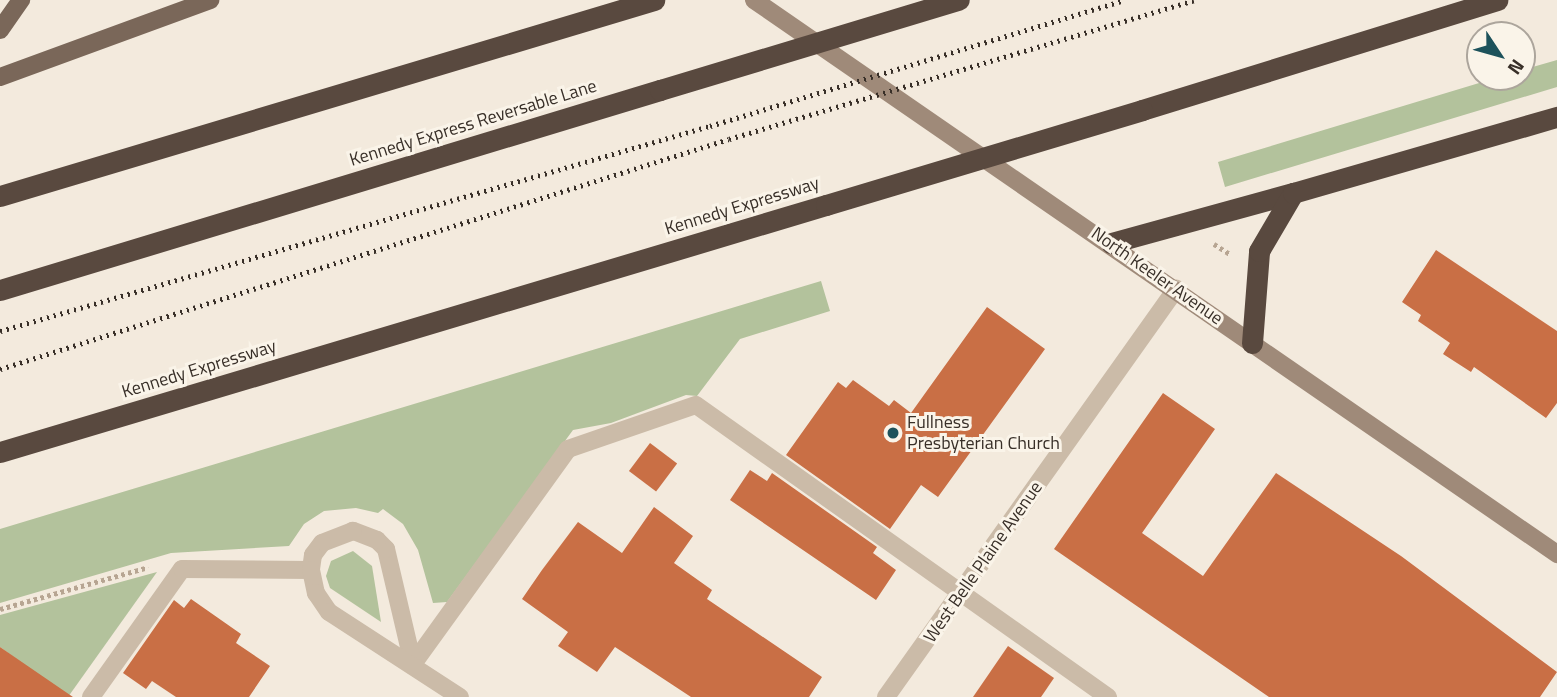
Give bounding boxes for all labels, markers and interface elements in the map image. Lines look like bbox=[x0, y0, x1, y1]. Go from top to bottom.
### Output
north arrow bbox=[1466, 21, 1536, 91]
text: N bbox=[1501, 54, 1532, 81]
street label: Kennedy Express Reversable Lane bbox=[347, 75, 599, 171]
street label: Kennedy Expressway bbox=[662, 172, 822, 240]
street label: North Keeler Avenue bbox=[1087, 223, 1227, 329]
street label: Kennedy Expressway bbox=[119, 335, 279, 403]
place label: Fullness Presbyterian Church bbox=[907, 412, 1060, 454]
marker: Fullness Presbyterian Church bbox=[885, 425, 901, 441]
street label: West Belle Plaine Avenue bbox=[919, 477, 1047, 647]

